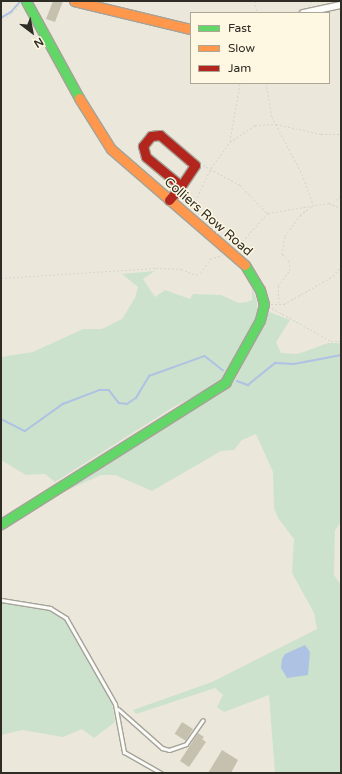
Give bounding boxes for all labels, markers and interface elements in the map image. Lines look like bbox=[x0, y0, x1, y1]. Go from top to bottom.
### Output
north arrow bbox=[12, 12, 52, 52]
legend bbox=[190, 12, 330, 84]
text: Fast bbox=[228, 21, 251, 35]
text: N bbox=[31, 35, 46, 50]
text: Slow bbox=[228, 41, 255, 55]
text: Jam bbox=[228, 61, 251, 75]
street label: Colliers Row Road bbox=[161, 174, 255, 260]

